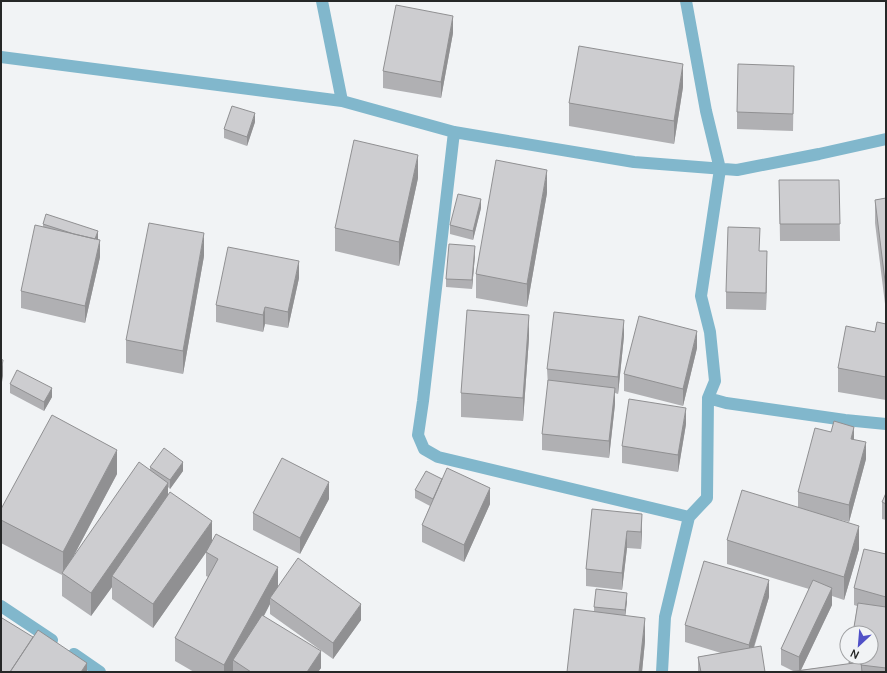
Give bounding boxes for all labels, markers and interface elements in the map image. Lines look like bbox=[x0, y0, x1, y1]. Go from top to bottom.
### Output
north arrow bbox=[839, 625, 879, 665]
text: N bbox=[847, 646, 861, 663]

